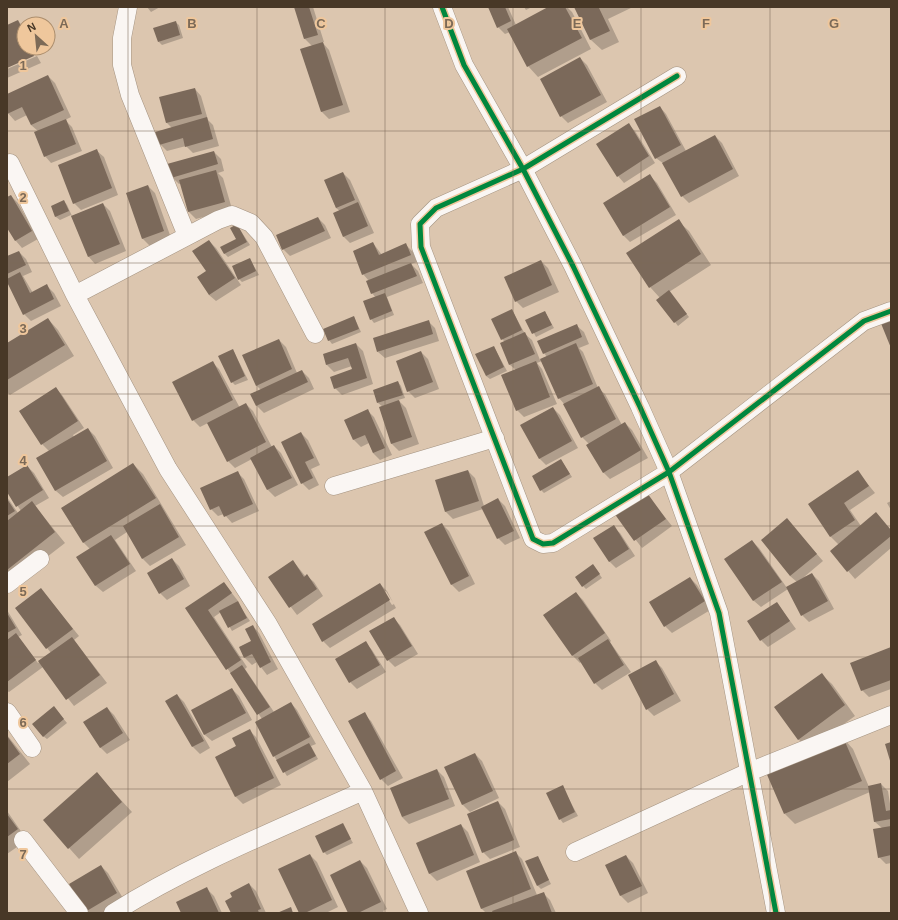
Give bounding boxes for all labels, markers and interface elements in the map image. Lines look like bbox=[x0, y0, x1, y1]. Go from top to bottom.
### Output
north arrow bbox=[16, 16, 56, 56]
text: A bbox=[59, 16, 69, 31]
text: B bbox=[187, 16, 197, 31]
text: C bbox=[316, 16, 326, 31]
text: D bbox=[444, 16, 454, 31]
text: E bbox=[573, 16, 582, 31]
text: F bbox=[702, 16, 710, 31]
text: G bbox=[829, 16, 839, 31]
text: N bbox=[25, 20, 38, 34]
text: 1 bbox=[19, 58, 27, 73]
text: 2 bbox=[19, 190, 27, 205]
text: 3 bbox=[19, 321, 27, 336]
text: 4 bbox=[19, 453, 27, 468]
text: 5 bbox=[19, 584, 27, 599]
text: 6 bbox=[19, 715, 27, 730]
text: 7 bbox=[19, 847, 27, 862]

